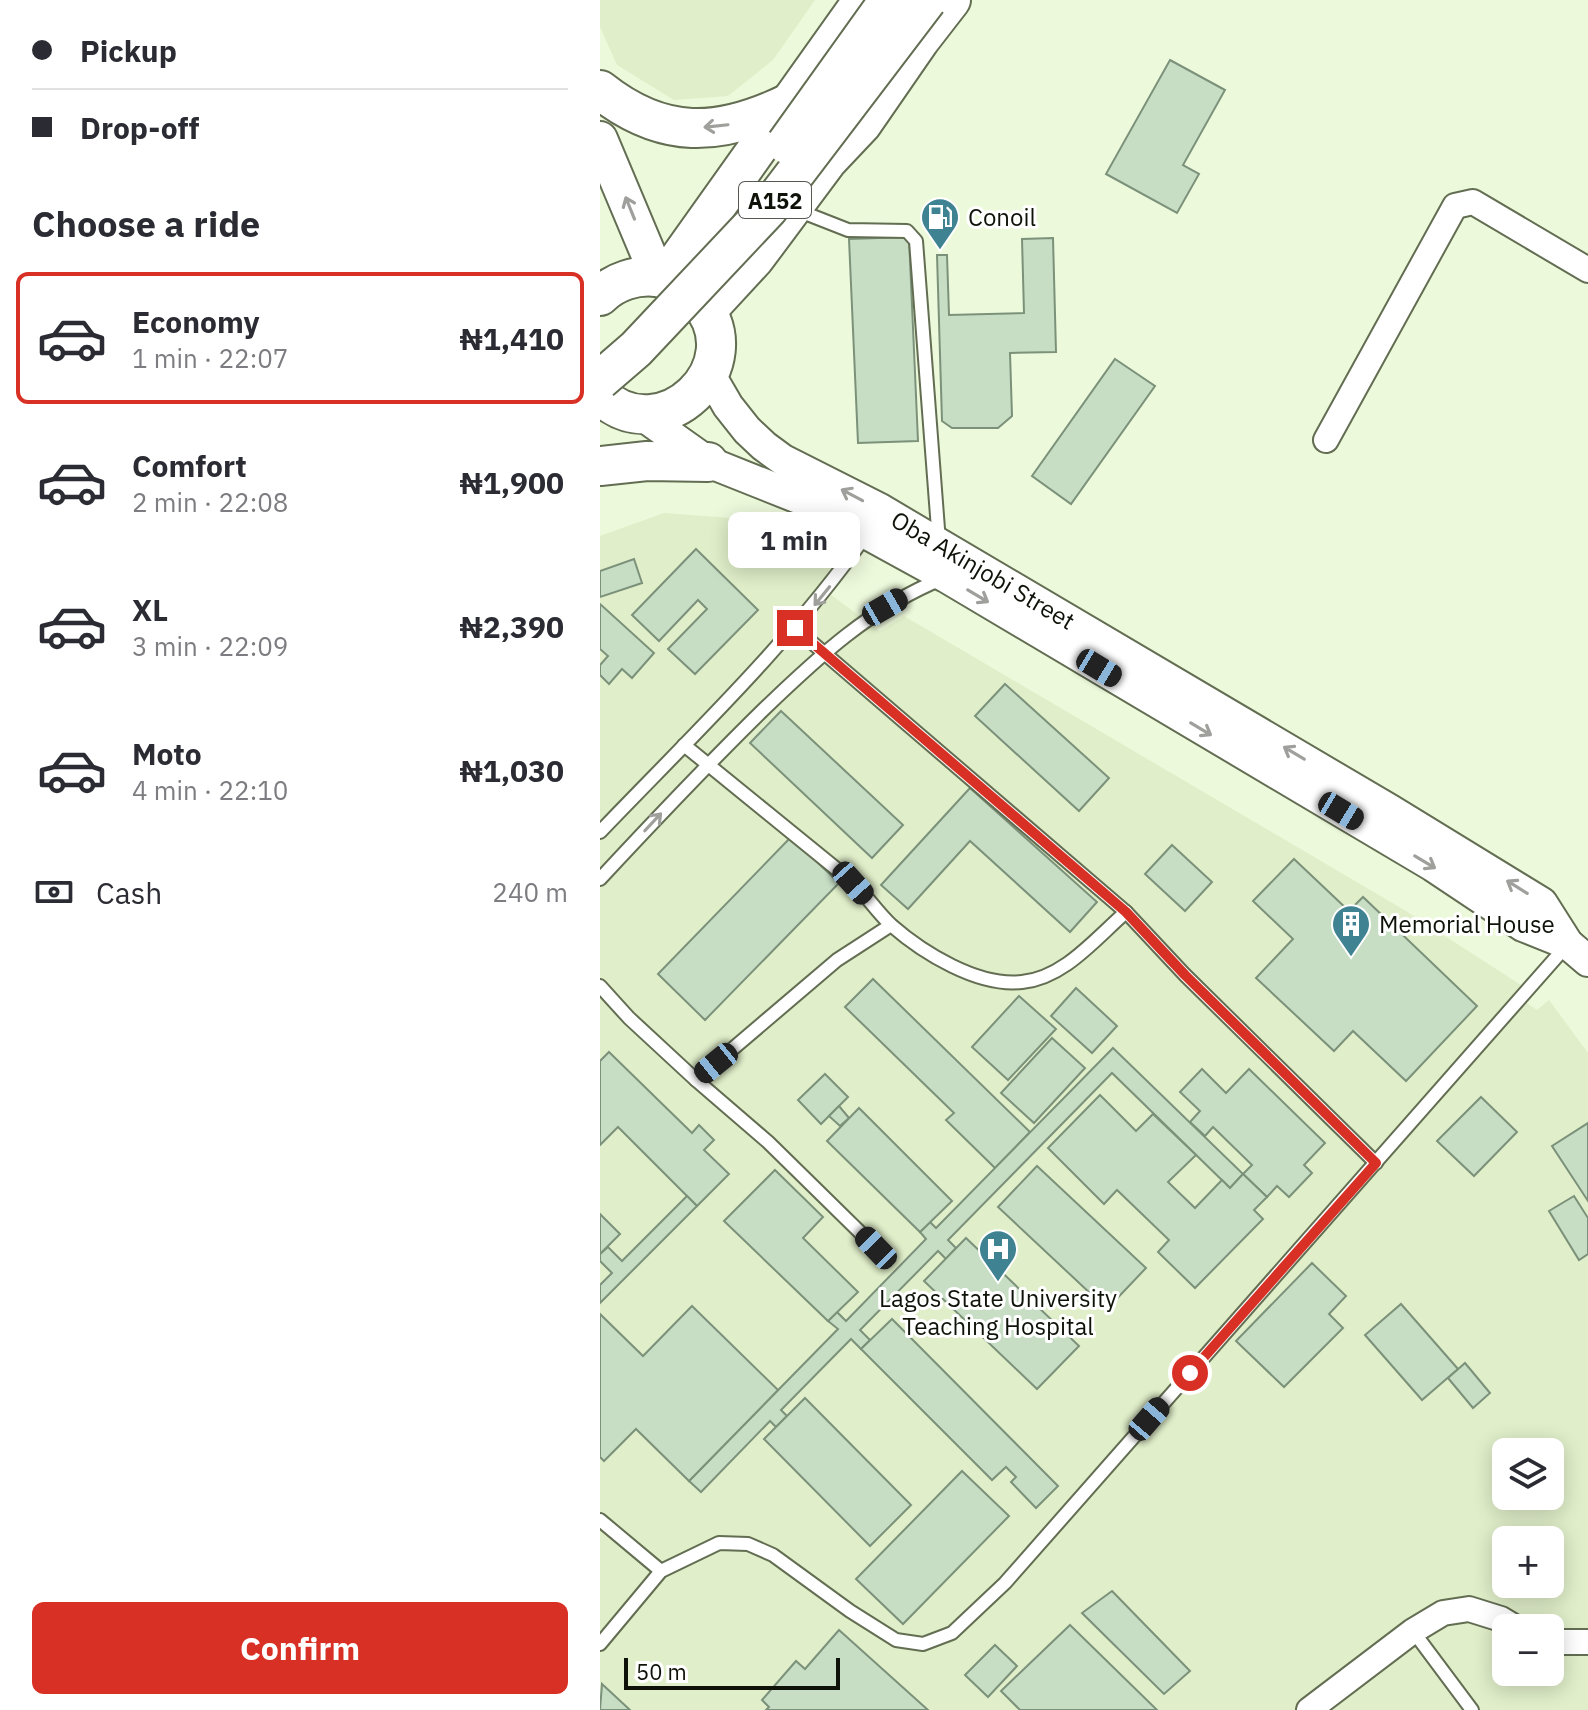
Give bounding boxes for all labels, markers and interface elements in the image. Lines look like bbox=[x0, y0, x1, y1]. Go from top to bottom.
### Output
text: Pickup bbox=[80, 31, 177, 70]
text: Drop-off bbox=[80, 108, 199, 147]
one-way arrow bbox=[703, 119, 730, 134]
road number: A152 bbox=[739, 182, 811, 218]
one-way arrow bbox=[621, 196, 636, 221]
fuel station icon: Conoil bbox=[919, 196, 961, 251]
text: Choose a ride bbox=[32, 200, 260, 247]
place label: Conoil bbox=[968, 201, 1036, 233]
icon: car bbox=[36, 302, 108, 374]
text: Economy bbox=[132, 302, 260, 341]
text: ₦1,410 bbox=[459, 319, 564, 358]
text: 1 min · 22:07 bbox=[132, 341, 288, 375]
icon: car bbox=[36, 446, 108, 518]
text: Comfort bbox=[132, 446, 247, 485]
text: ₦1,900 bbox=[459, 463, 564, 502]
text: 2 min · 22:08 bbox=[132, 485, 288, 519]
one-way arrow bbox=[841, 486, 865, 502]
street label: Oba Akinjobi Street bbox=[886, 503, 1081, 637]
callout: 1 min bbox=[729, 512, 861, 568]
text: 1 min bbox=[760, 523, 828, 557]
one-way arrow bbox=[813, 585, 831, 606]
car bbox=[858, 585, 912, 629]
one-way arrow bbox=[966, 588, 989, 604]
icon: car bbox=[36, 590, 108, 662]
text: XL bbox=[132, 590, 168, 629]
text: ₦2,390 bbox=[459, 607, 564, 646]
route end bbox=[777, 610, 813, 646]
text: 3 min · 22:09 bbox=[132, 629, 288, 663]
car bbox=[1072, 645, 1126, 691]
one-way arrow bbox=[1189, 722, 1212, 738]
icon: car bbox=[36, 734, 108, 806]
text: Moto bbox=[132, 734, 202, 773]
one-way arrow bbox=[1283, 745, 1306, 761]
text: ₦1,030 bbox=[459, 751, 564, 790]
text: 4 min · 22:10 bbox=[132, 773, 288, 807]
car bbox=[1314, 788, 1368, 834]
one-way arrow bbox=[644, 813, 662, 833]
one-way arrow bbox=[1413, 853, 1435, 870]
car bbox=[828, 857, 878, 909]
icon: cash bbox=[32, 870, 76, 914]
text: Cash bbox=[96, 873, 162, 912]
text: 240 m bbox=[492, 875, 568, 909]
one-way arrow bbox=[1506, 879, 1529, 895]
building icon: Memorial House bbox=[1330, 903, 1372, 958]
place label: Memorial House bbox=[1379, 908, 1555, 940]
car bbox=[690, 1039, 742, 1087]
car bbox=[851, 1222, 901, 1274]
hospital icon: Lagos State University Teaching Hospital bbox=[977, 1228, 1019, 1283]
place label: Lagos State University Teaching Hospital bbox=[879, 1282, 1117, 1342]
route start bbox=[1172, 1355, 1208, 1391]
car bbox=[1124, 1393, 1174, 1445]
map controls bbox=[1492, 1438, 1564, 1686]
button: layers bbox=[1492, 1438, 1564, 1510]
button: + bbox=[1492, 1526, 1564, 1598]
button: Confirm bbox=[32, 1602, 568, 1694]
button: − bbox=[1492, 1614, 1564, 1686]
scale bar bbox=[624, 1654, 840, 1690]
text: 50 m bbox=[636, 1657, 687, 1686]

